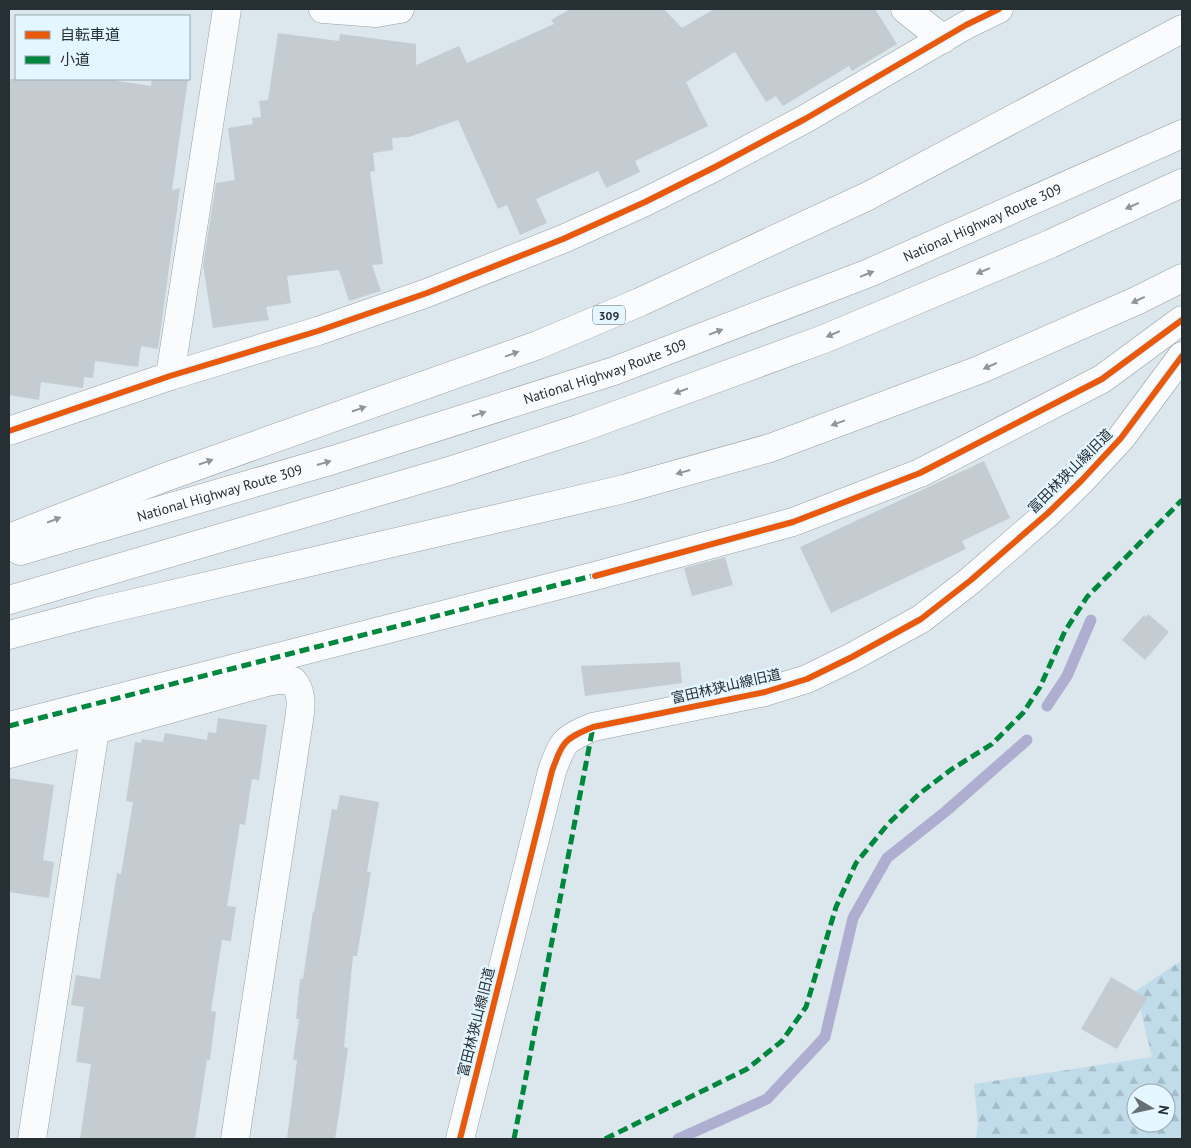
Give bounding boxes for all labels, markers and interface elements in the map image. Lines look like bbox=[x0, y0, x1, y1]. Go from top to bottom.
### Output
legend bbox=[15, 15, 190, 80]
text: 自転車道 bbox=[60, 25, 120, 44]
text: 小道 bbox=[60, 50, 90, 69]
street label: National Highway Route 309 bbox=[900, 180, 1064, 266]
one-way arrow bbox=[1125, 203, 1139, 211]
one-way arrow bbox=[976, 268, 990, 276]
one-way arrow bbox=[860, 270, 875, 278]
one-way arrow bbox=[1131, 295, 1146, 304]
road number: 309 bbox=[593, 306, 625, 324]
one-way arrow bbox=[708, 328, 723, 335]
one-way arrow bbox=[826, 331, 841, 339]
street label: National Highway Route 309 bbox=[521, 335, 689, 408]
one-way arrow bbox=[505, 350, 520, 357]
one-way arrow bbox=[983, 362, 997, 370]
one-way arrow bbox=[673, 387, 688, 395]
one-way arrow bbox=[352, 405, 367, 412]
one-way arrow bbox=[472, 410, 487, 417]
one-way arrow bbox=[830, 419, 845, 427]
street label: 富田林狭山線旧道 bbox=[1024, 425, 1116, 517]
one-way arrow bbox=[199, 458, 214, 466]
one-way arrow bbox=[317, 458, 332, 466]
street label: National Highway Route 309 bbox=[135, 460, 305, 526]
one-way arrow bbox=[676, 469, 691, 477]
one-way arrow bbox=[47, 516, 61, 524]
street label: 富田林狭山線旧道 bbox=[669, 665, 783, 707]
street label: 富田林狭山線旧道 bbox=[454, 965, 498, 1079]
north arrow bbox=[1126, 1083, 1176, 1133]
text: N bbox=[1154, 1104, 1173, 1116]

